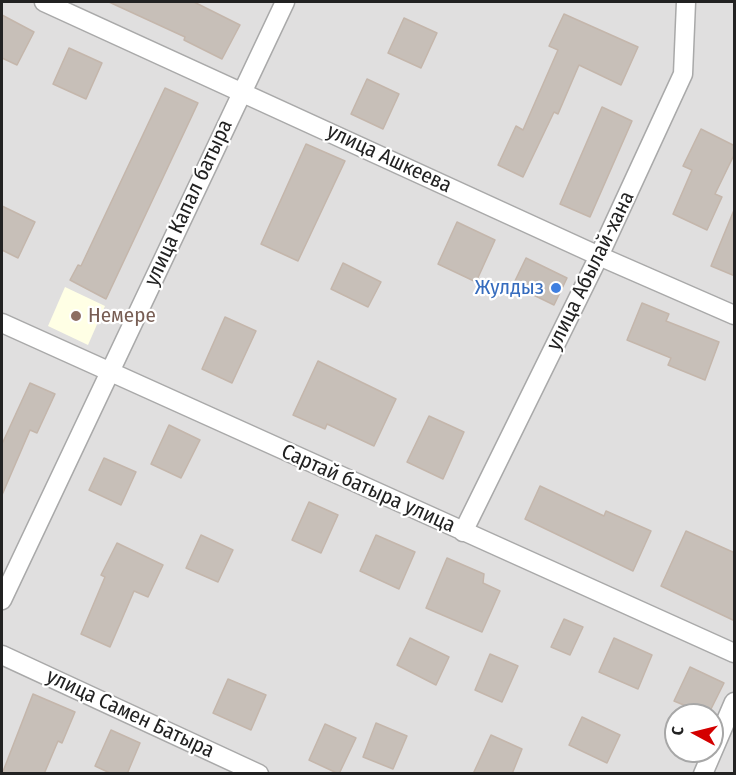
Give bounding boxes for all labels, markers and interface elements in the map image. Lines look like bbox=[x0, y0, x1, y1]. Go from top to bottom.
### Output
street label: улица Капал батыра bbox=[139, 116, 239, 290]
street label: улица Ашкеева bbox=[323, 119, 455, 199]
street label: улица Абылай-хана bbox=[542, 188, 640, 354]
place label: Жулдыз bbox=[475, 275, 544, 301]
marker: Жулдыз bbox=[549, 281, 563, 295]
place label: Немере bbox=[88, 303, 156, 329]
marker: Немере bbox=[69, 309, 83, 323]
street label: Сартай батыра улица bbox=[277, 439, 459, 539]
street label: улица Самен Батыра bbox=[42, 664, 218, 764]
north arrow bbox=[664, 703, 724, 763]
text: С bbox=[668, 726, 688, 736]

